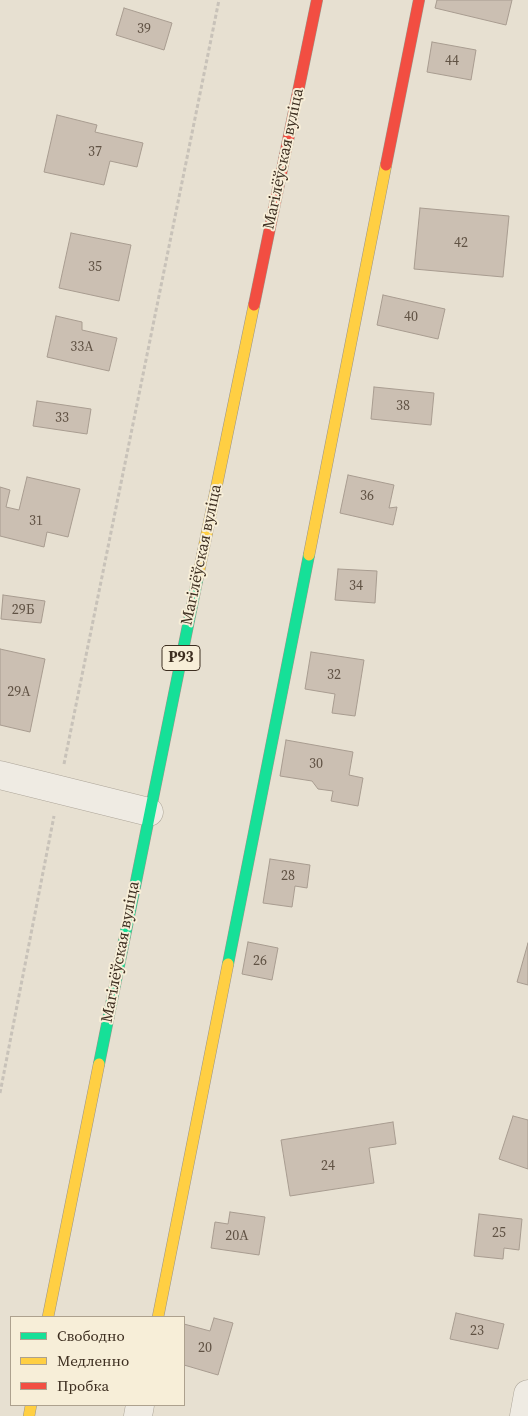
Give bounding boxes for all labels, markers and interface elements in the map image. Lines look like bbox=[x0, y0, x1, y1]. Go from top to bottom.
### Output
house number: 39 bbox=[137, 21, 151, 37]
house number: 44 bbox=[445, 53, 459, 69]
street label: Магілёўская вуліца bbox=[260, 87, 308, 231]
house number: 37 bbox=[88, 144, 102, 160]
house number: 42 bbox=[454, 235, 468, 251]
house number: 35 bbox=[88, 259, 102, 275]
house number: 40 bbox=[404, 309, 418, 325]
house number: 33А bbox=[70, 339, 94, 355]
house number: 38 bbox=[396, 398, 410, 414]
house number: 33 bbox=[55, 410, 69, 426]
street label: Магілёўская вуліца bbox=[178, 483, 226, 627]
house number: 36 bbox=[360, 488, 374, 504]
house number: 31 bbox=[29, 513, 43, 529]
house number: 34 bbox=[349, 578, 363, 594]
house number: 29Б bbox=[12, 602, 34, 618]
road number: Р93 bbox=[162, 646, 200, 670]
house number: 32 bbox=[327, 667, 341, 683]
house number: 29А bbox=[7, 684, 31, 700]
house number: 30 bbox=[309, 756, 323, 772]
house number: 28 bbox=[281, 868, 295, 884]
street label: Магілёўская вуліца bbox=[98, 880, 144, 1024]
house number: 26 bbox=[253, 953, 267, 969]
house number: 24 bbox=[321, 1158, 335, 1174]
house number: 25 bbox=[492, 1225, 506, 1241]
house number: 20А bbox=[225, 1228, 249, 1244]
legend bbox=[10, 1316, 185, 1406]
house number: 23 bbox=[470, 1323, 484, 1339]
text: Свободно bbox=[57, 1325, 125, 1346]
house number: 20 bbox=[198, 1340, 212, 1356]
text: Медленно bbox=[57, 1350, 129, 1371]
text: Пробка bbox=[57, 1375, 109, 1396]

